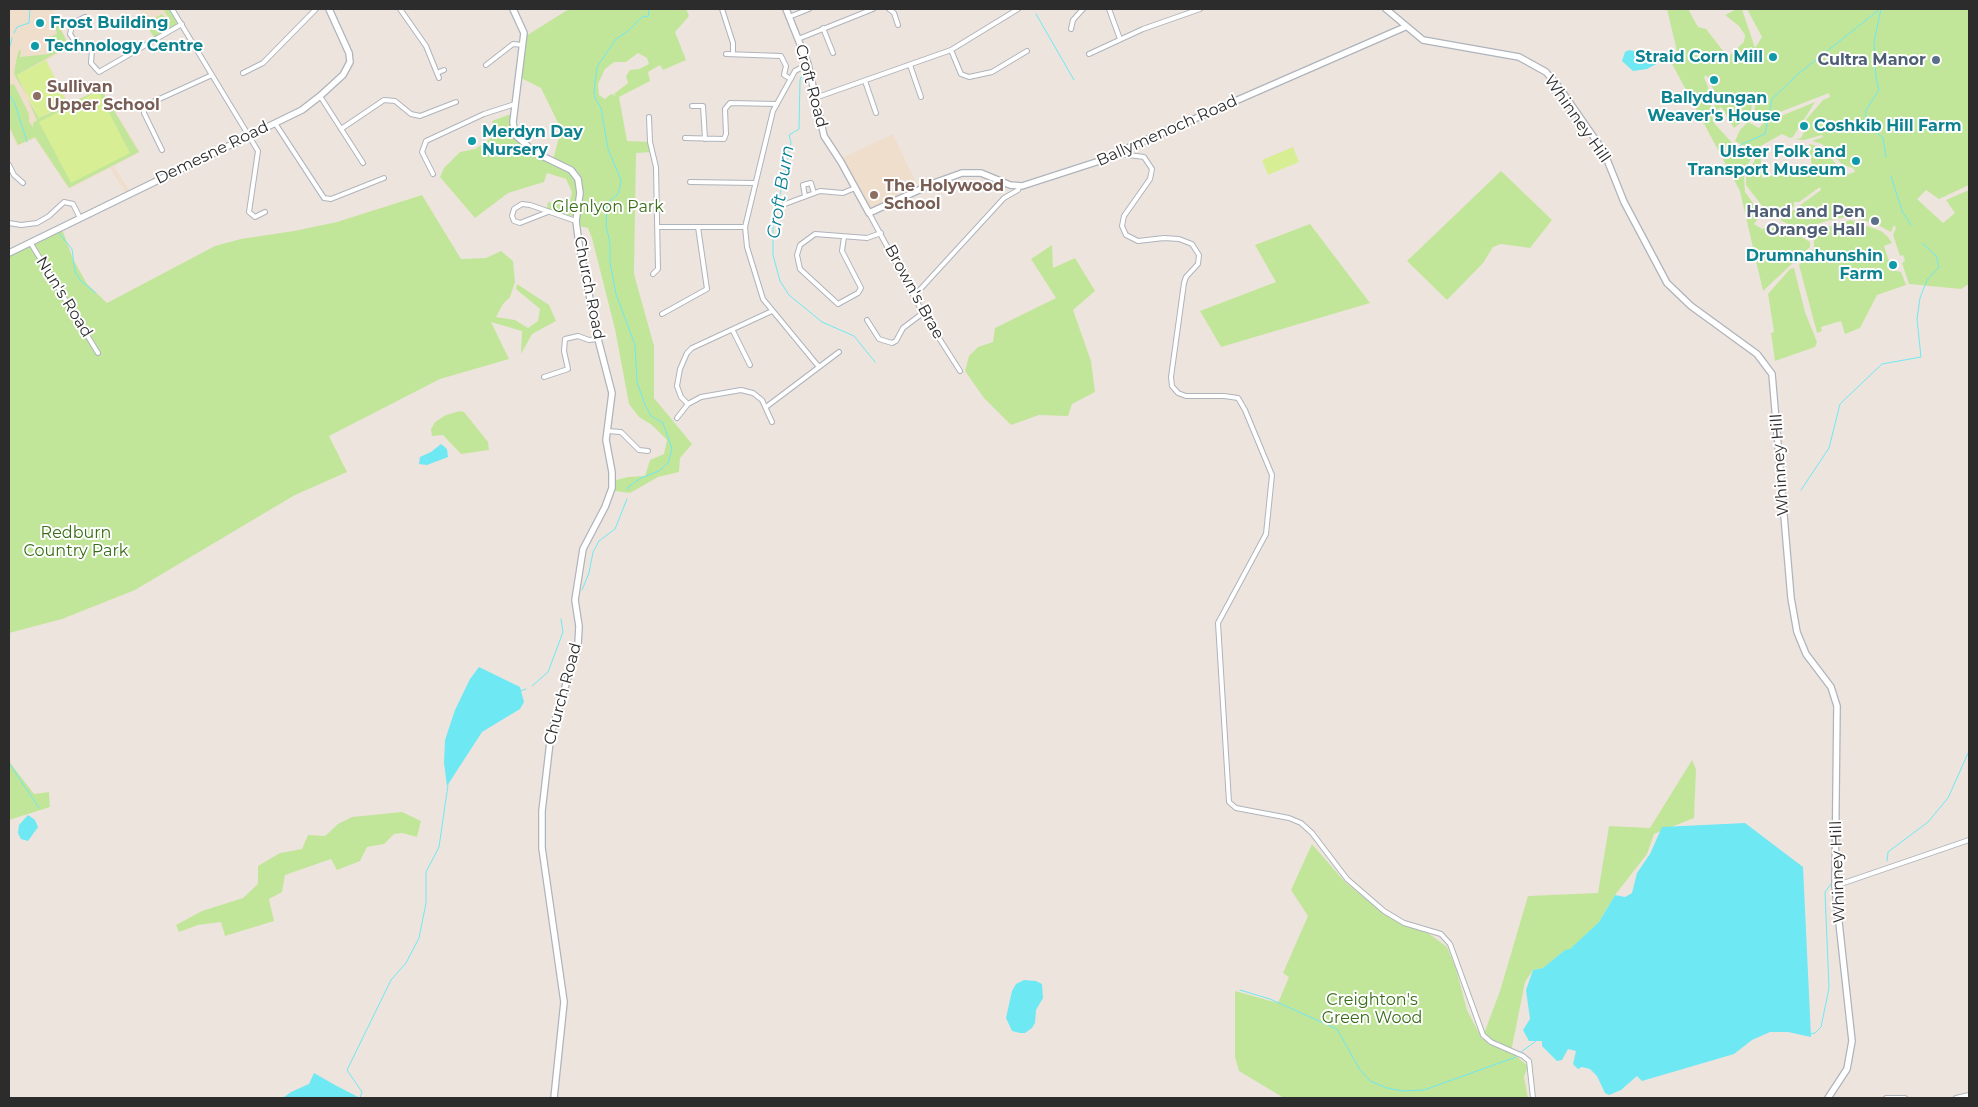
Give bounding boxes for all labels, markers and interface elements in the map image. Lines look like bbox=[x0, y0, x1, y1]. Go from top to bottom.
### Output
place label: Frost Building bbox=[50, 13, 168, 33]
marker: Frost Building bbox=[34, 17, 46, 29]
place label: Technology Centre bbox=[45, 36, 203, 56]
marker: Technology Centre bbox=[29, 40, 41, 52]
street label: Croft Road bbox=[791, 42, 831, 130]
place label: Straid Corn Mill bbox=[1635, 47, 1763, 67]
place label: Cultra Manor bbox=[1818, 50, 1926, 70]
marker: Straid Corn Mill bbox=[1767, 51, 1779, 63]
marker: Cultra Manor bbox=[1930, 54, 1942, 66]
street label: Whinney Hill bbox=[1540, 71, 1614, 167]
marker: Ballydungan Weaver's House bbox=[1708, 74, 1720, 86]
place label: Sullivan Upper School bbox=[47, 77, 160, 115]
place label: Ballydungan Weaver's House bbox=[1647, 88, 1781, 126]
marker: Sullivan Upper School bbox=[31, 90, 43, 102]
street label: Ballymenoch Road bbox=[1094, 91, 1240, 171]
place label: Coshkib Hill Farm bbox=[1814, 116, 1962, 136]
street label: Demesne Road bbox=[152, 117, 272, 189]
marker: Coshkib Hill Farm bbox=[1798, 120, 1810, 132]
place label: Merdyn Day Nursery bbox=[482, 122, 583, 160]
marker: Merdyn Day Nursery bbox=[466, 135, 478, 147]
place label: Ulster Folk and Transport Museum bbox=[1688, 142, 1846, 180]
water label: Croft Burn bbox=[763, 144, 799, 240]
marker: Ulster Folk and Transport Museum bbox=[1850, 155, 1862, 167]
place label: The Holywood School bbox=[884, 176, 1004, 214]
marker: The Holywood School bbox=[868, 189, 880, 201]
park label: Glenlyon Park bbox=[552, 197, 664, 217]
place label: Hand and Pen Orange Hall bbox=[1746, 202, 1865, 240]
marker: Hand and Pen Orange Hall bbox=[1869, 215, 1881, 227]
street label: Church Road bbox=[570, 235, 608, 341]
street label: Brown's Brae bbox=[880, 241, 948, 343]
place label: Drumnahunshin Farm bbox=[1746, 246, 1883, 284]
street label: Nun's Road bbox=[32, 253, 96, 341]
marker: Drumnahunshin Farm bbox=[1887, 259, 1899, 271]
street label: Whinney Hill bbox=[1767, 413, 1793, 517]
park label: Redburn Country Park bbox=[24, 523, 128, 561]
street label: Church Road bbox=[540, 641, 586, 747]
street label: Whinney Hill bbox=[1827, 820, 1849, 924]
park label: Creighton's Green Wood bbox=[1322, 990, 1422, 1028]

